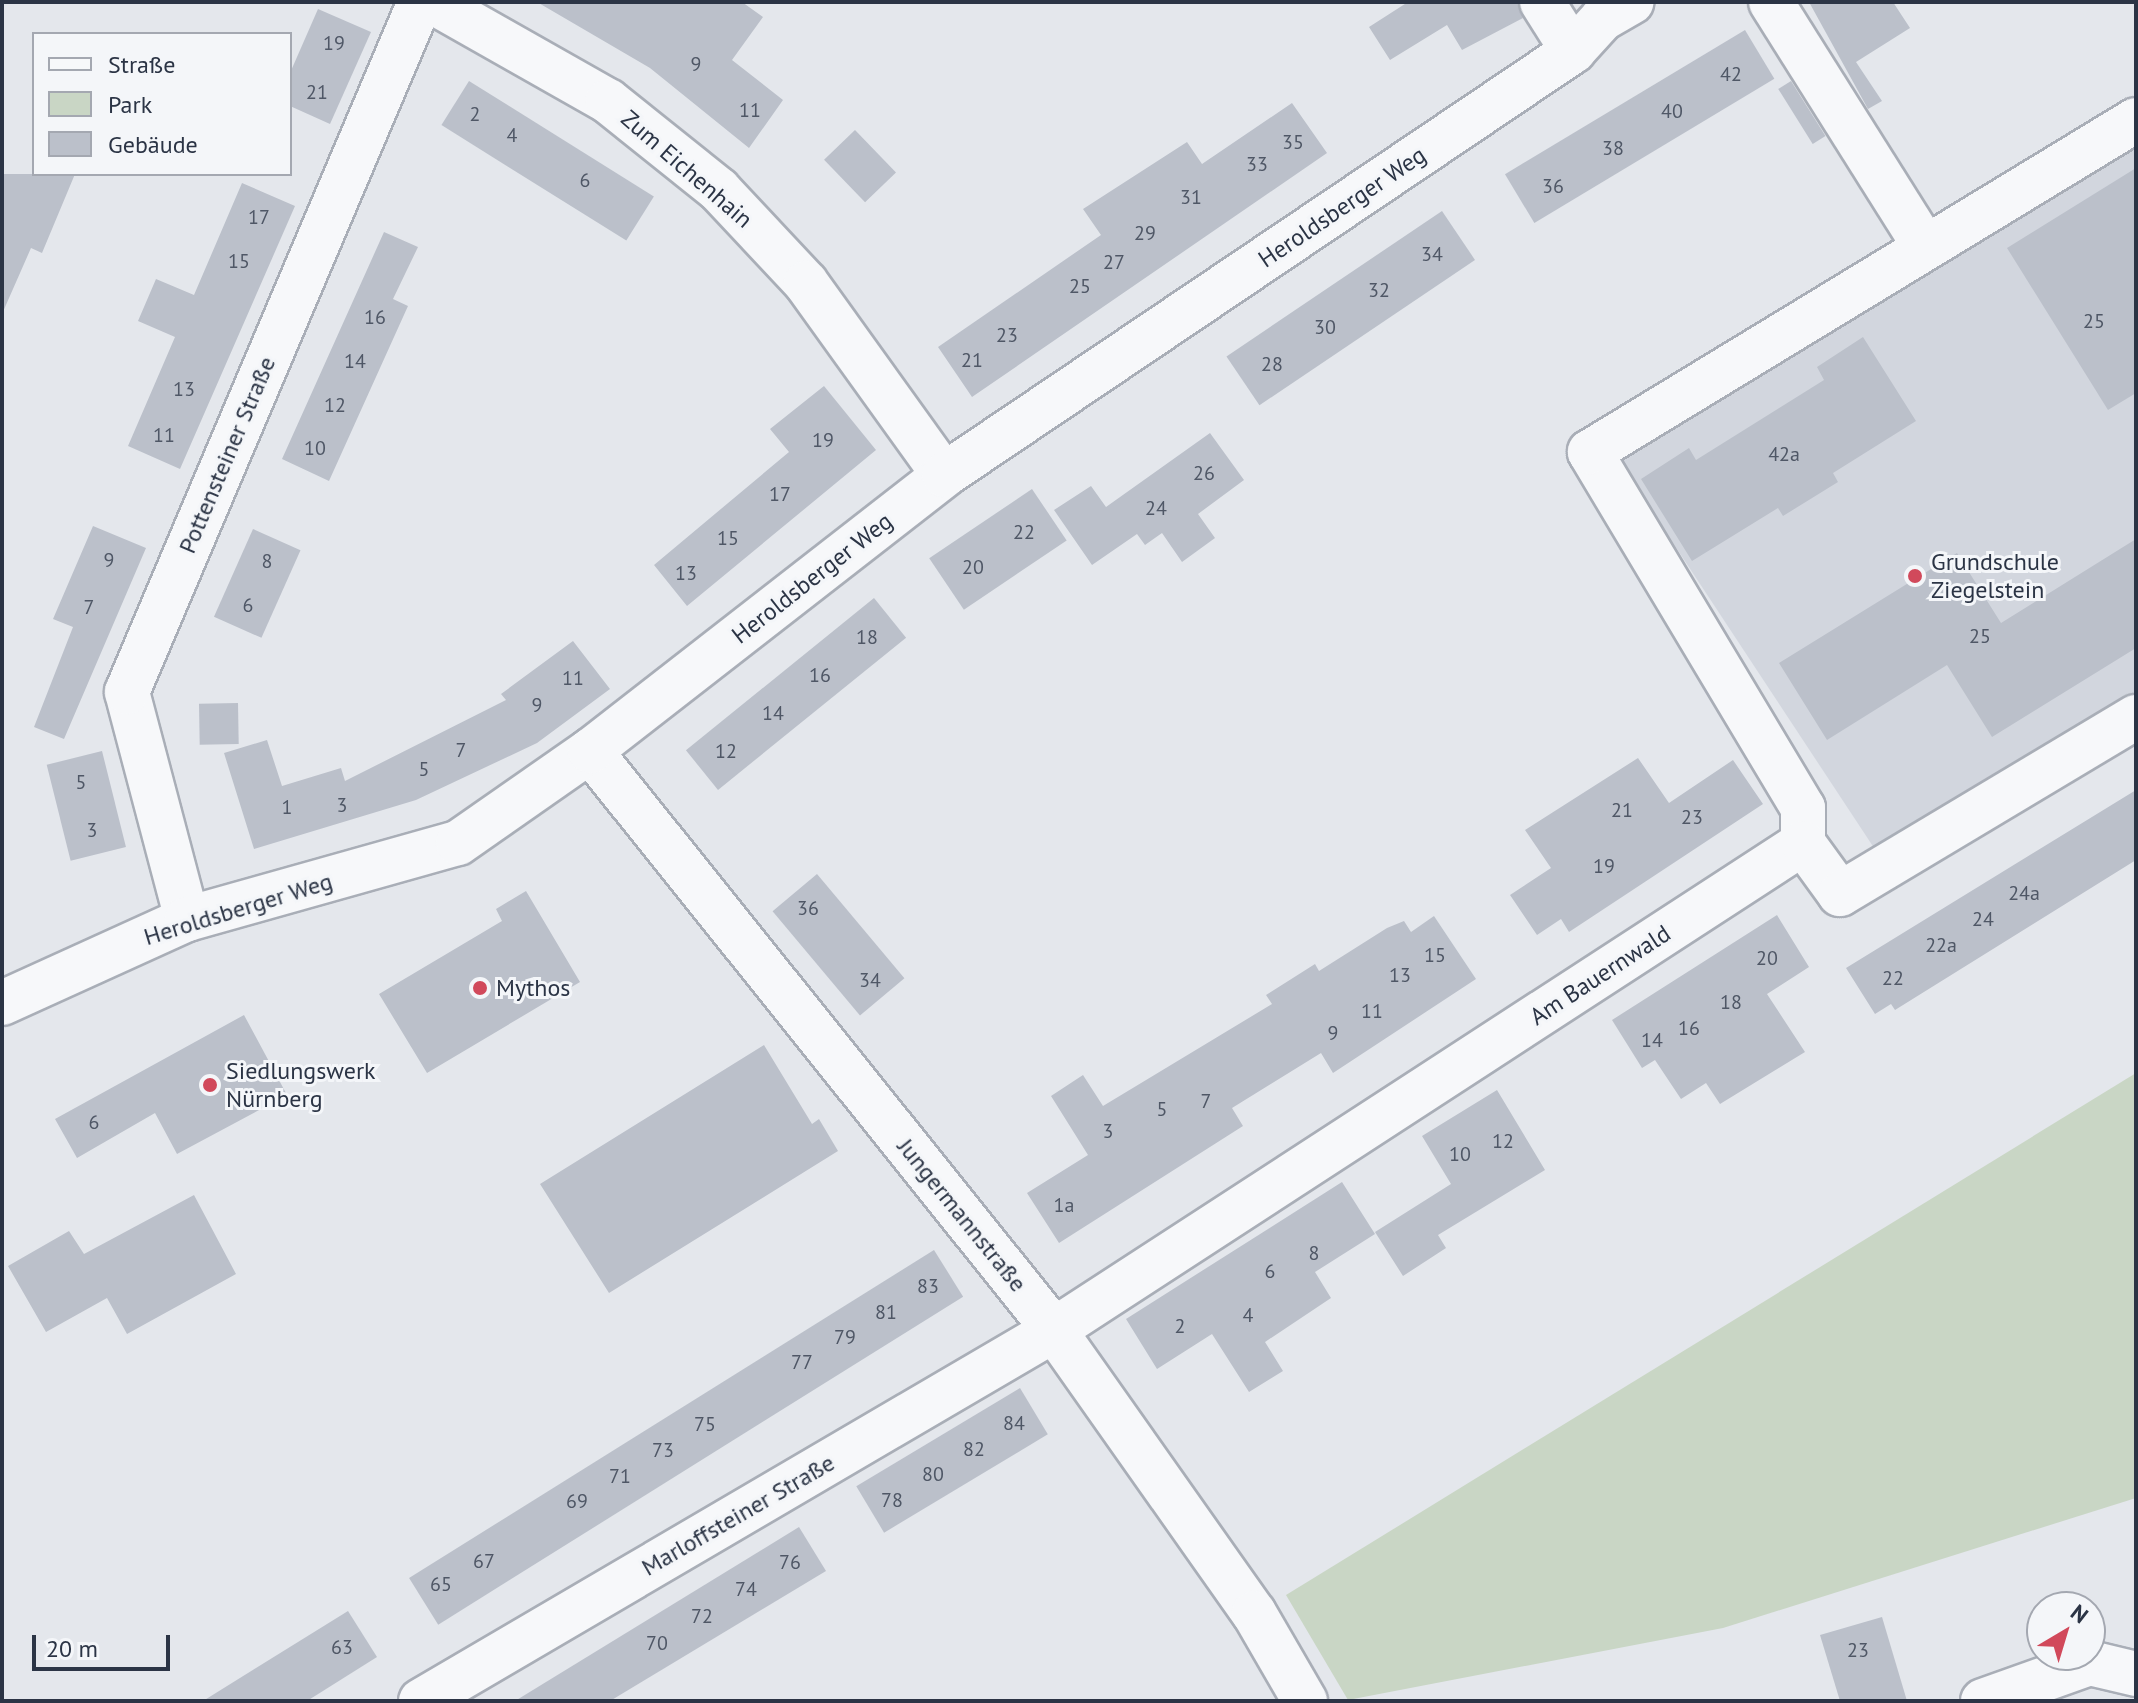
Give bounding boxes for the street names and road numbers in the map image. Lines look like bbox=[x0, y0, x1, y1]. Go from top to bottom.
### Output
street label: Zum Eichenhain bbox=[615, 104, 759, 234]
street label: Heroldsberger Weg bbox=[1253, 140, 1431, 274]
street label: Pottensteiner Straße bbox=[173, 352, 281, 558]
street label: Heroldsberger Weg bbox=[726, 506, 898, 650]
street label: Heroldsberger Weg bbox=[140, 867, 336, 951]
street label: Am Bauernwald bbox=[1524, 919, 1676, 1031]
street label: Jungermannstraße bbox=[891, 1133, 1033, 1297]
street label: Marloffsteiner Straße bbox=[637, 1448, 839, 1582]

